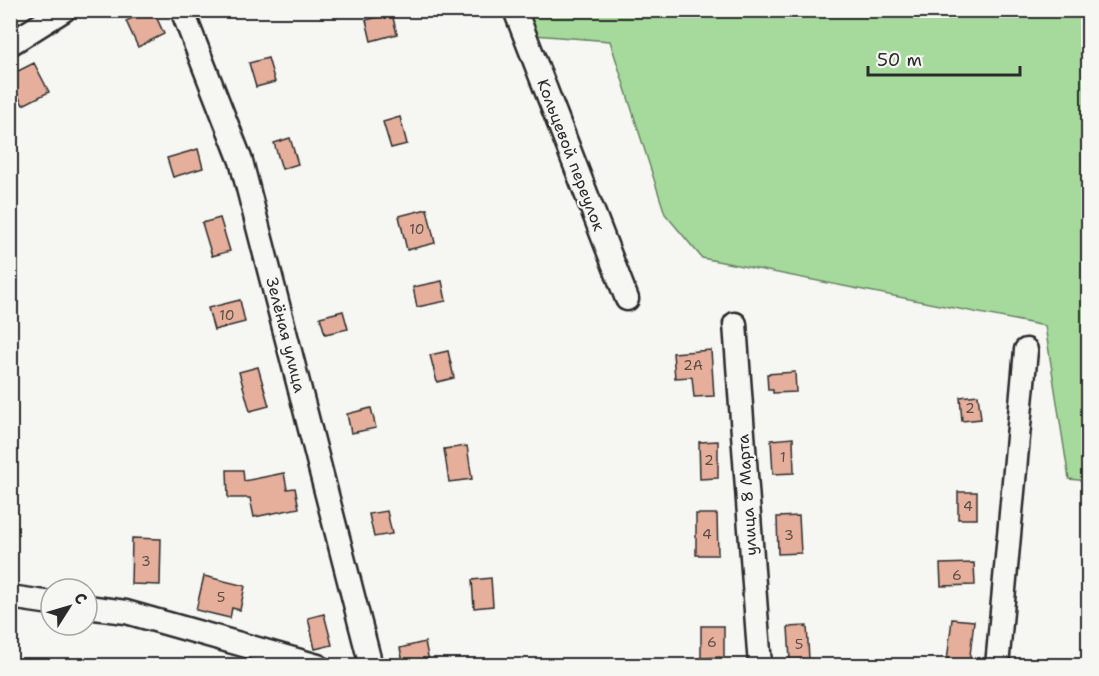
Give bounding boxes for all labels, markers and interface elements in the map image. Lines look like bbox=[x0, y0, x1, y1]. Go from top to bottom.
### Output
scale bar bbox=[868, 39, 1020, 77]
text: 50 m bbox=[877, 48, 922, 72]
street label: Кольцевой переулок bbox=[532, 76, 610, 234]
house number: 10 bbox=[409, 220, 425, 238]
street label: Зелёная улица bbox=[262, 275, 310, 395]
house number: 10 bbox=[219, 306, 235, 324]
house number: 2А bbox=[683, 356, 703, 374]
house number: 2 bbox=[965, 399, 975, 417]
street label: улица 8 Марта bbox=[732, 433, 762, 556]
house number: 1 bbox=[780, 448, 786, 466]
house number: 2 bbox=[704, 451, 714, 469]
house number: 4 bbox=[963, 497, 973, 515]
house number: 4 bbox=[702, 525, 712, 543]
house number: 3 bbox=[784, 526, 794, 544]
house number: 3 bbox=[141, 552, 151, 570]
house number: 6 bbox=[952, 566, 962, 584]
north arrow bbox=[39, 577, 99, 637]
text: С bbox=[69, 588, 92, 609]
house number: 5 bbox=[217, 588, 225, 606]
house number: 6 bbox=[707, 633, 717, 651]
house number: 5 bbox=[795, 635, 803, 653]

